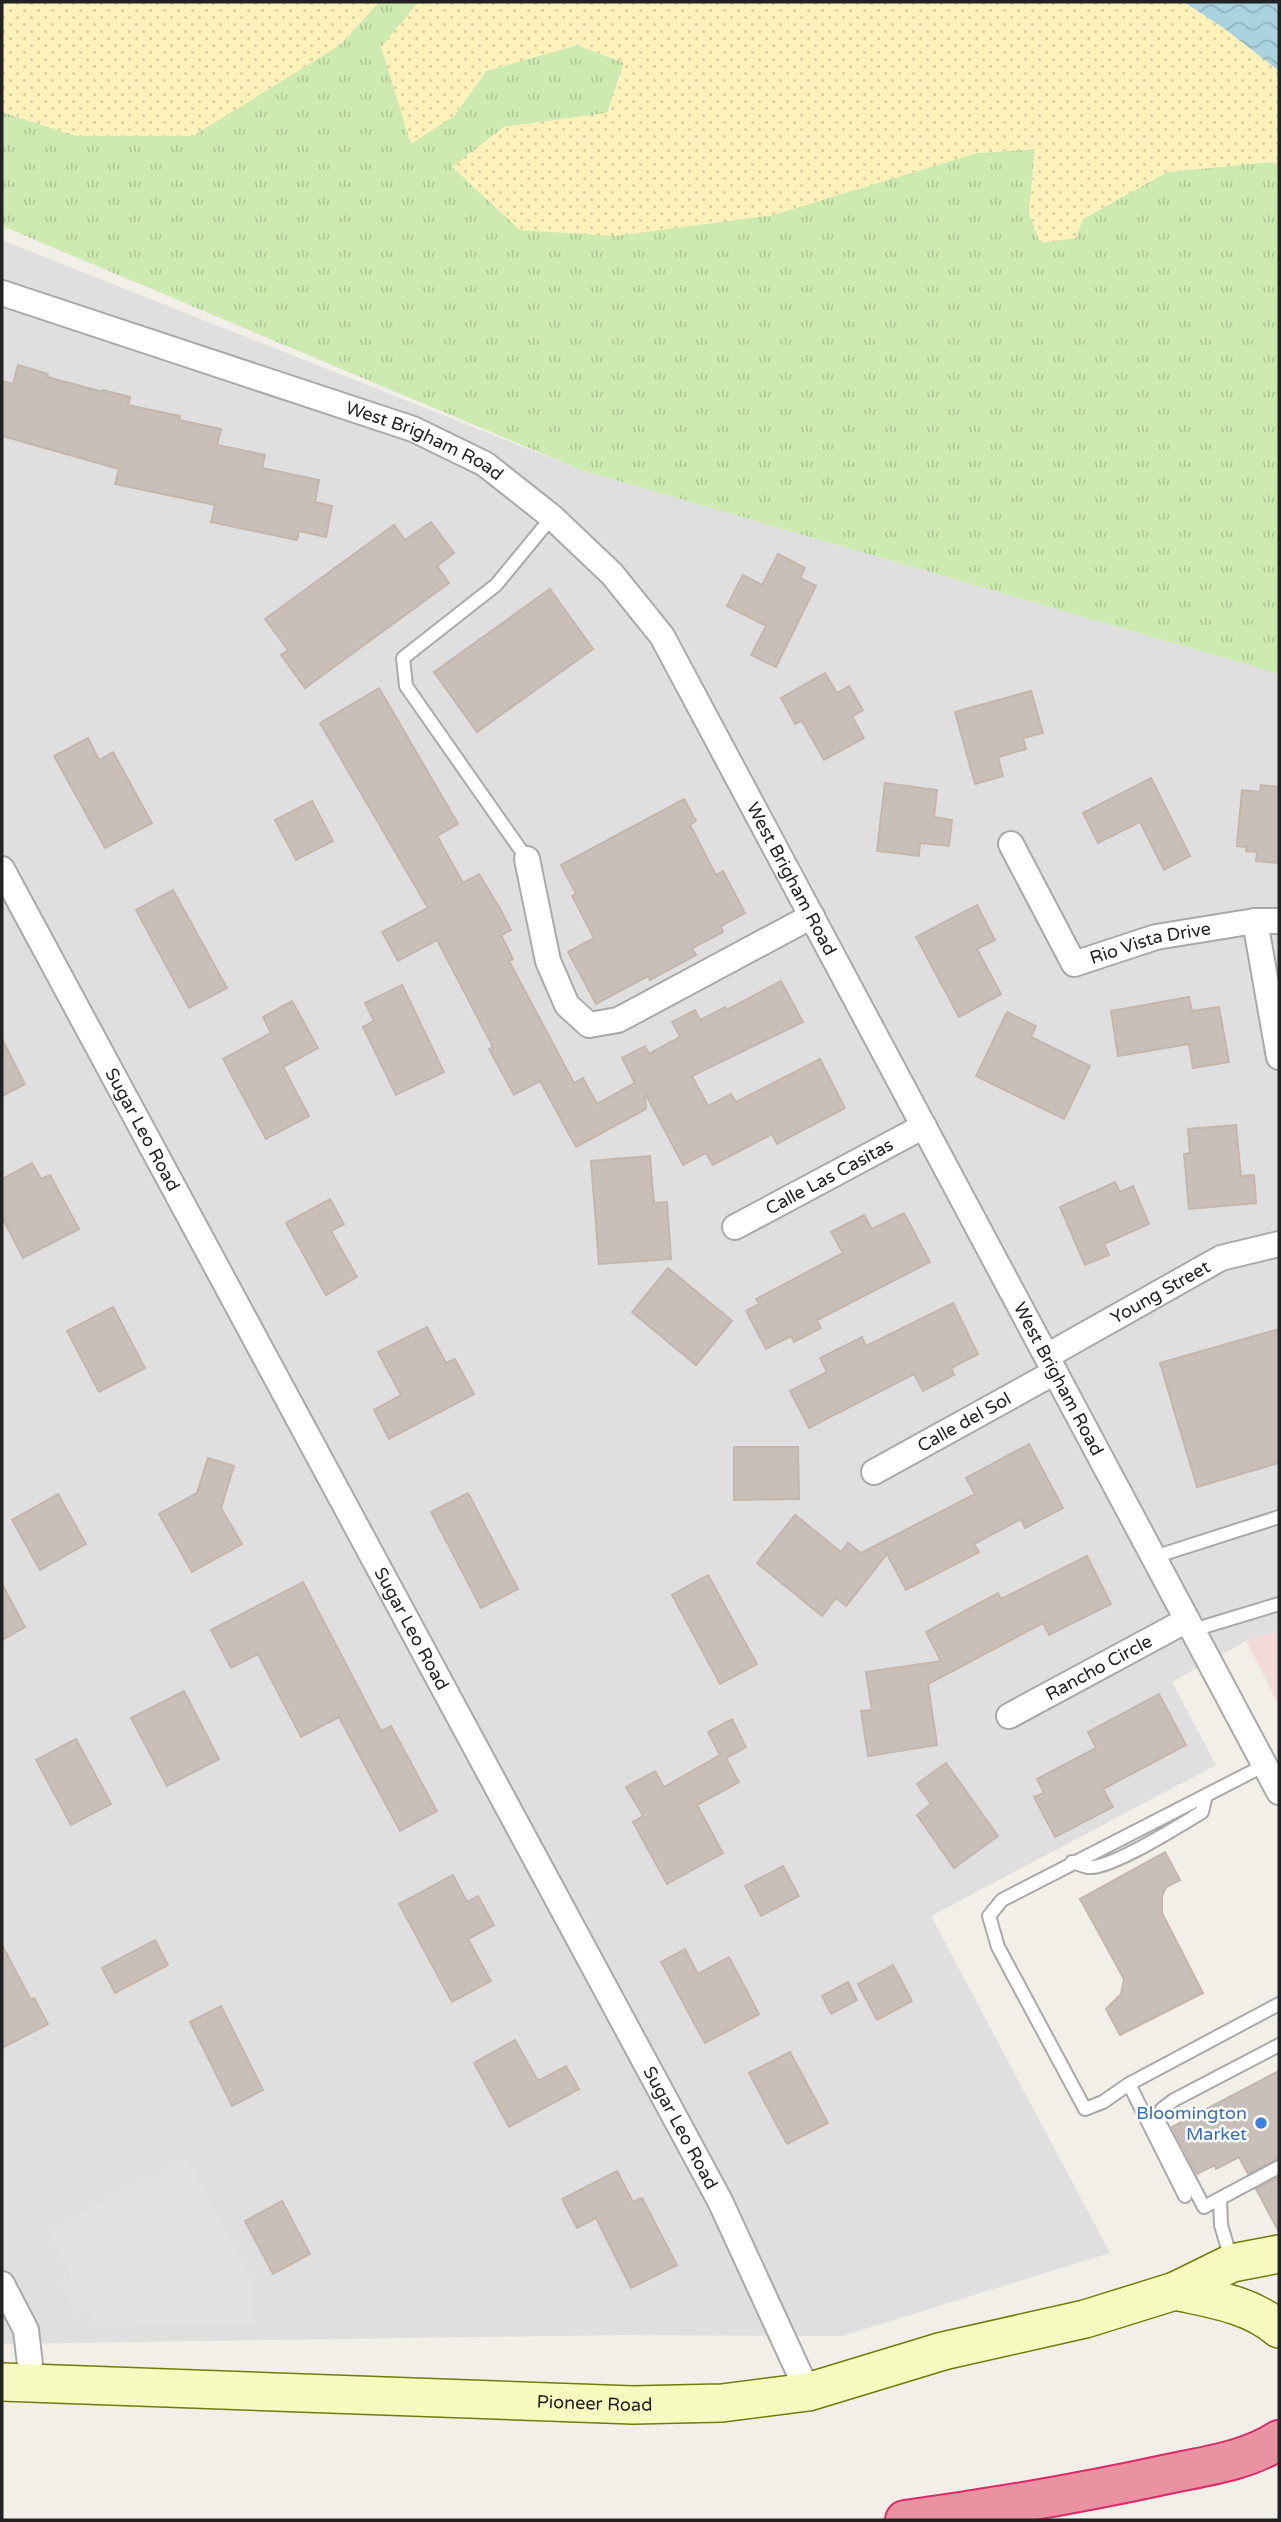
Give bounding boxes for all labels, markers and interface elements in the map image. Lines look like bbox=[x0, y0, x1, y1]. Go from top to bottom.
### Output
street label: West Brigham Road bbox=[343, 397, 508, 485]
street label: West Brigham Road bbox=[742, 798, 841, 959]
street label: Rio Vista Drive bbox=[1087, 917, 1212, 969]
street label: Sugar Leo Road bbox=[100, 1064, 185, 1195]
street label: Calle Las Casitas bbox=[762, 1133, 897, 1220]
street label: Young Street bbox=[1107, 1255, 1214, 1329]
street label: West Brigham Road bbox=[1009, 1299, 1108, 1459]
street label: Calle del Sol bbox=[913, 1387, 1015, 1457]
street label: Sugar Leo Road bbox=[369, 1563, 454, 1694]
street label: Rancho Circle bbox=[1042, 1630, 1156, 1705]
street label: Sugar Leo Road bbox=[638, 2062, 723, 2193]
place label: Bloomington Market bbox=[1136, 2102, 1247, 2145]
marker: Bloomington Market bbox=[1253, 2115, 1269, 2131]
street label: Pioneer Road bbox=[536, 2391, 653, 2416]

